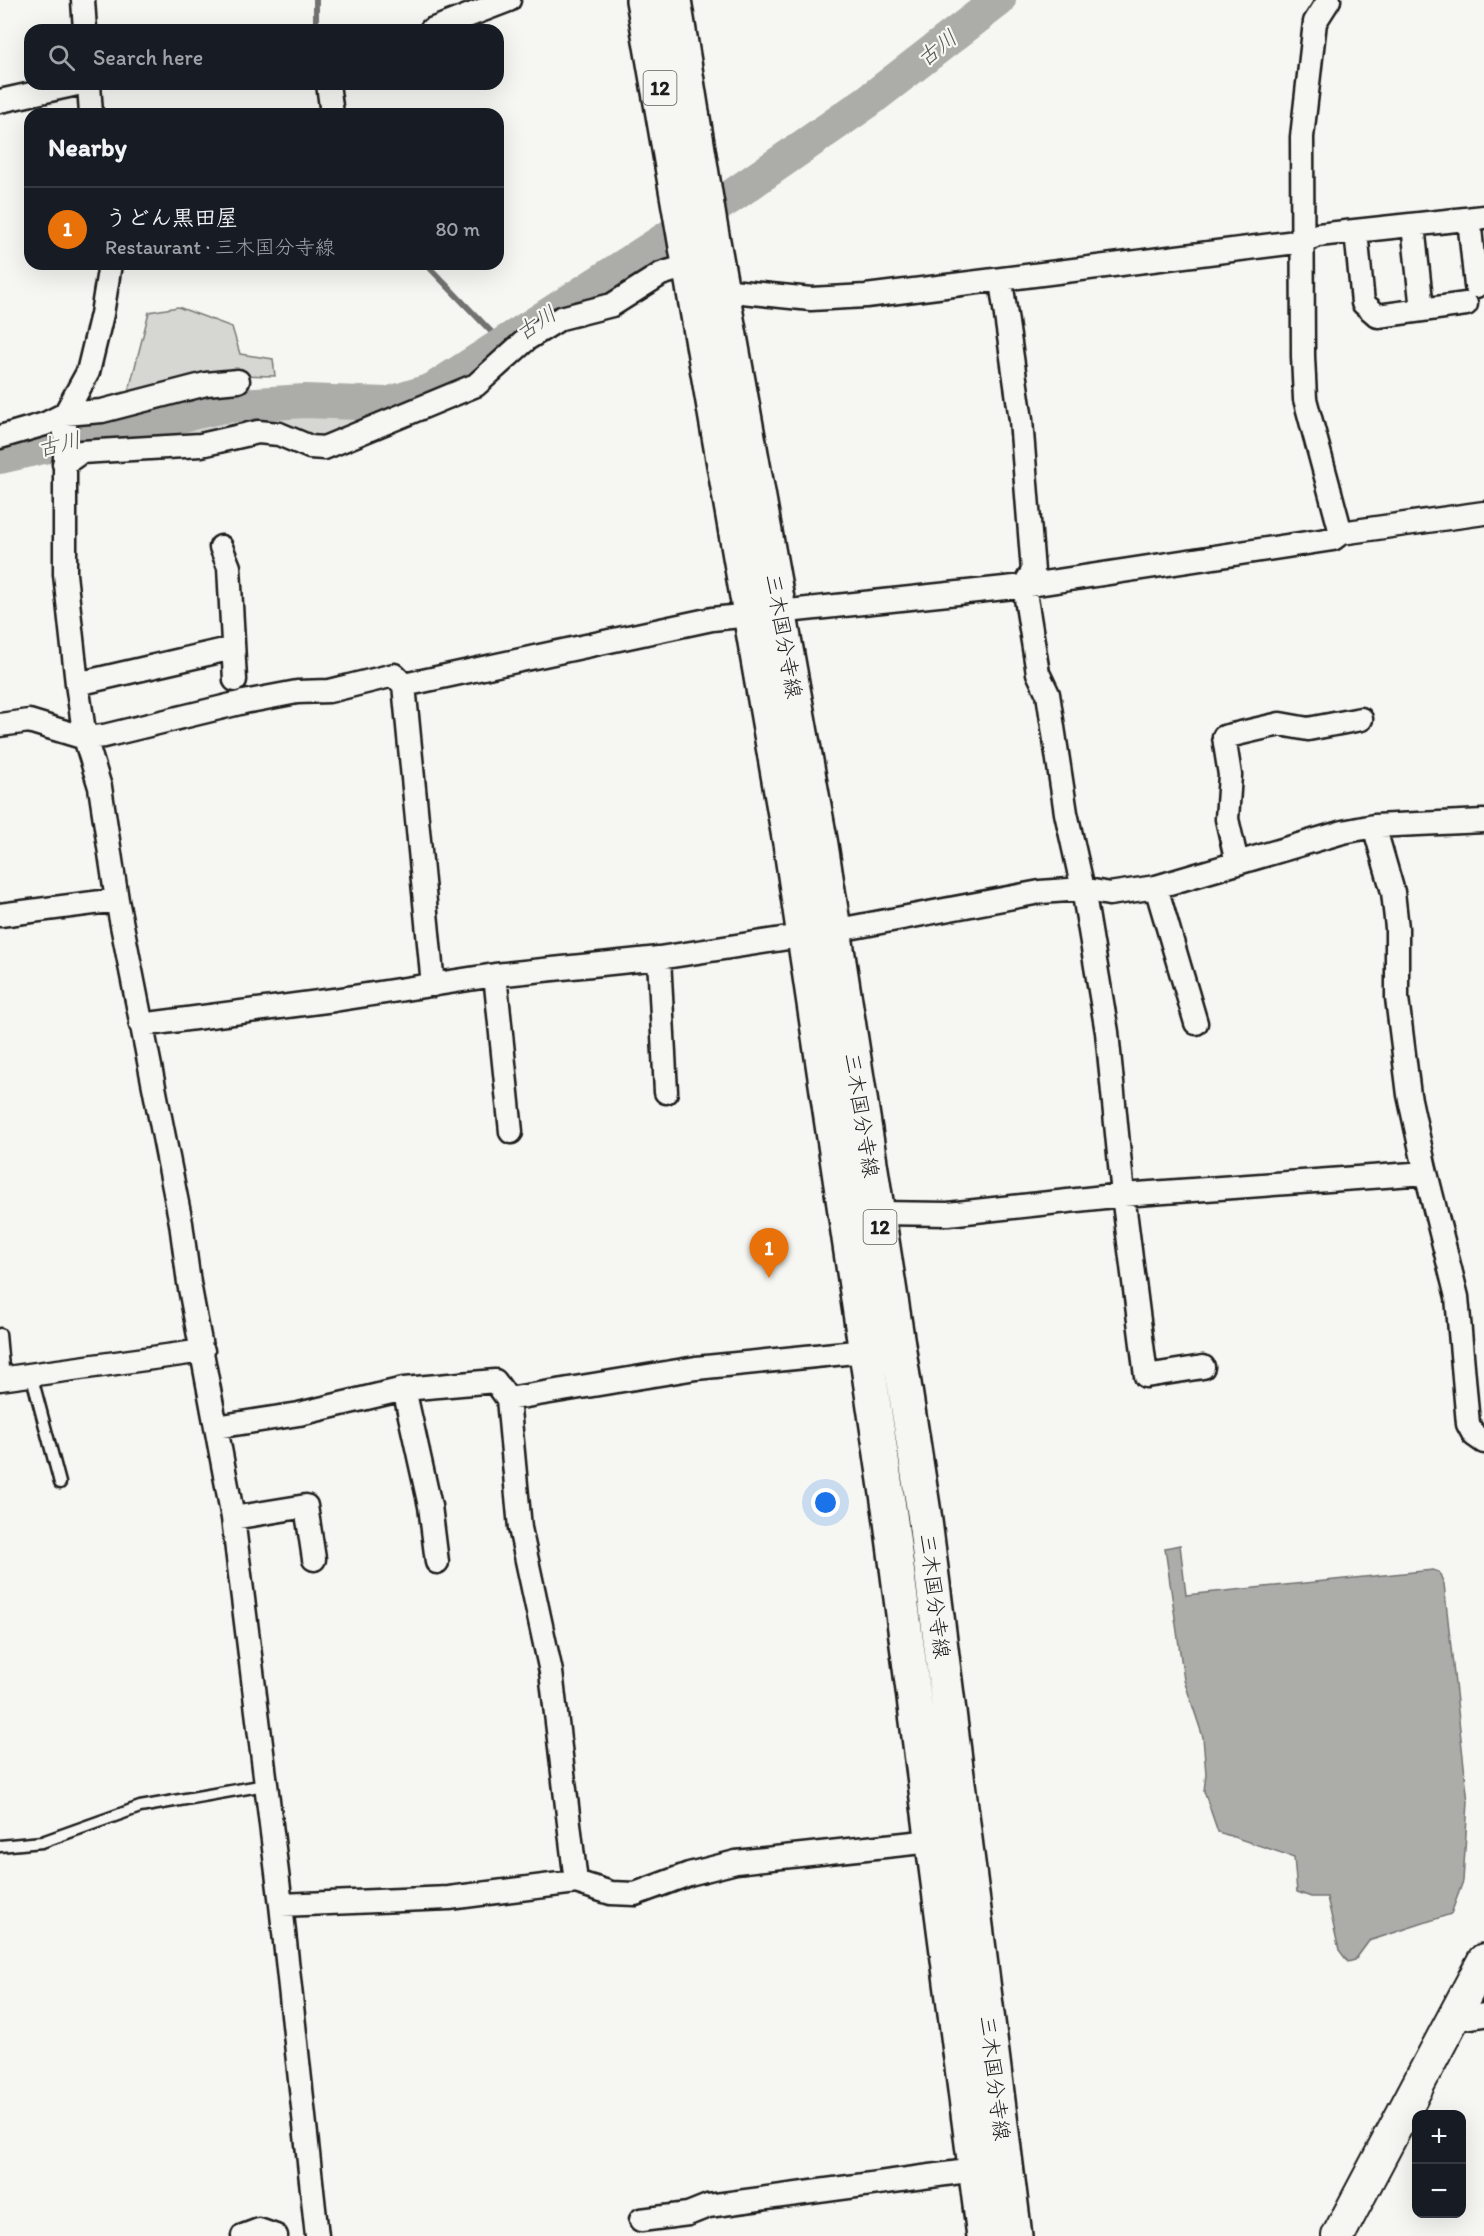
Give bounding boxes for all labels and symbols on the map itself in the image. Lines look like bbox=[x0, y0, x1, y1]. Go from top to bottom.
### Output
water label: 古川 bbox=[911, 24, 963, 72]
road number: 12 bbox=[644, 71, 676, 105]
water label: 古川 bbox=[510, 300, 562, 346]
water label: 古川 bbox=[35, 426, 83, 462]
street label: 三木国分寺線 bbox=[761, 572, 807, 700]
street label: 三木国分寺線 bbox=[840, 1051, 884, 1179]
road number: 12 bbox=[864, 1210, 896, 1244]
pin: 1 bbox=[750, 1228, 788, 1278]
your location bbox=[811, 1488, 840, 1517]
street label: 三木国分寺線 bbox=[915, 1532, 955, 1660]
street label: 三木国分寺線 bbox=[975, 2014, 1015, 2142]

